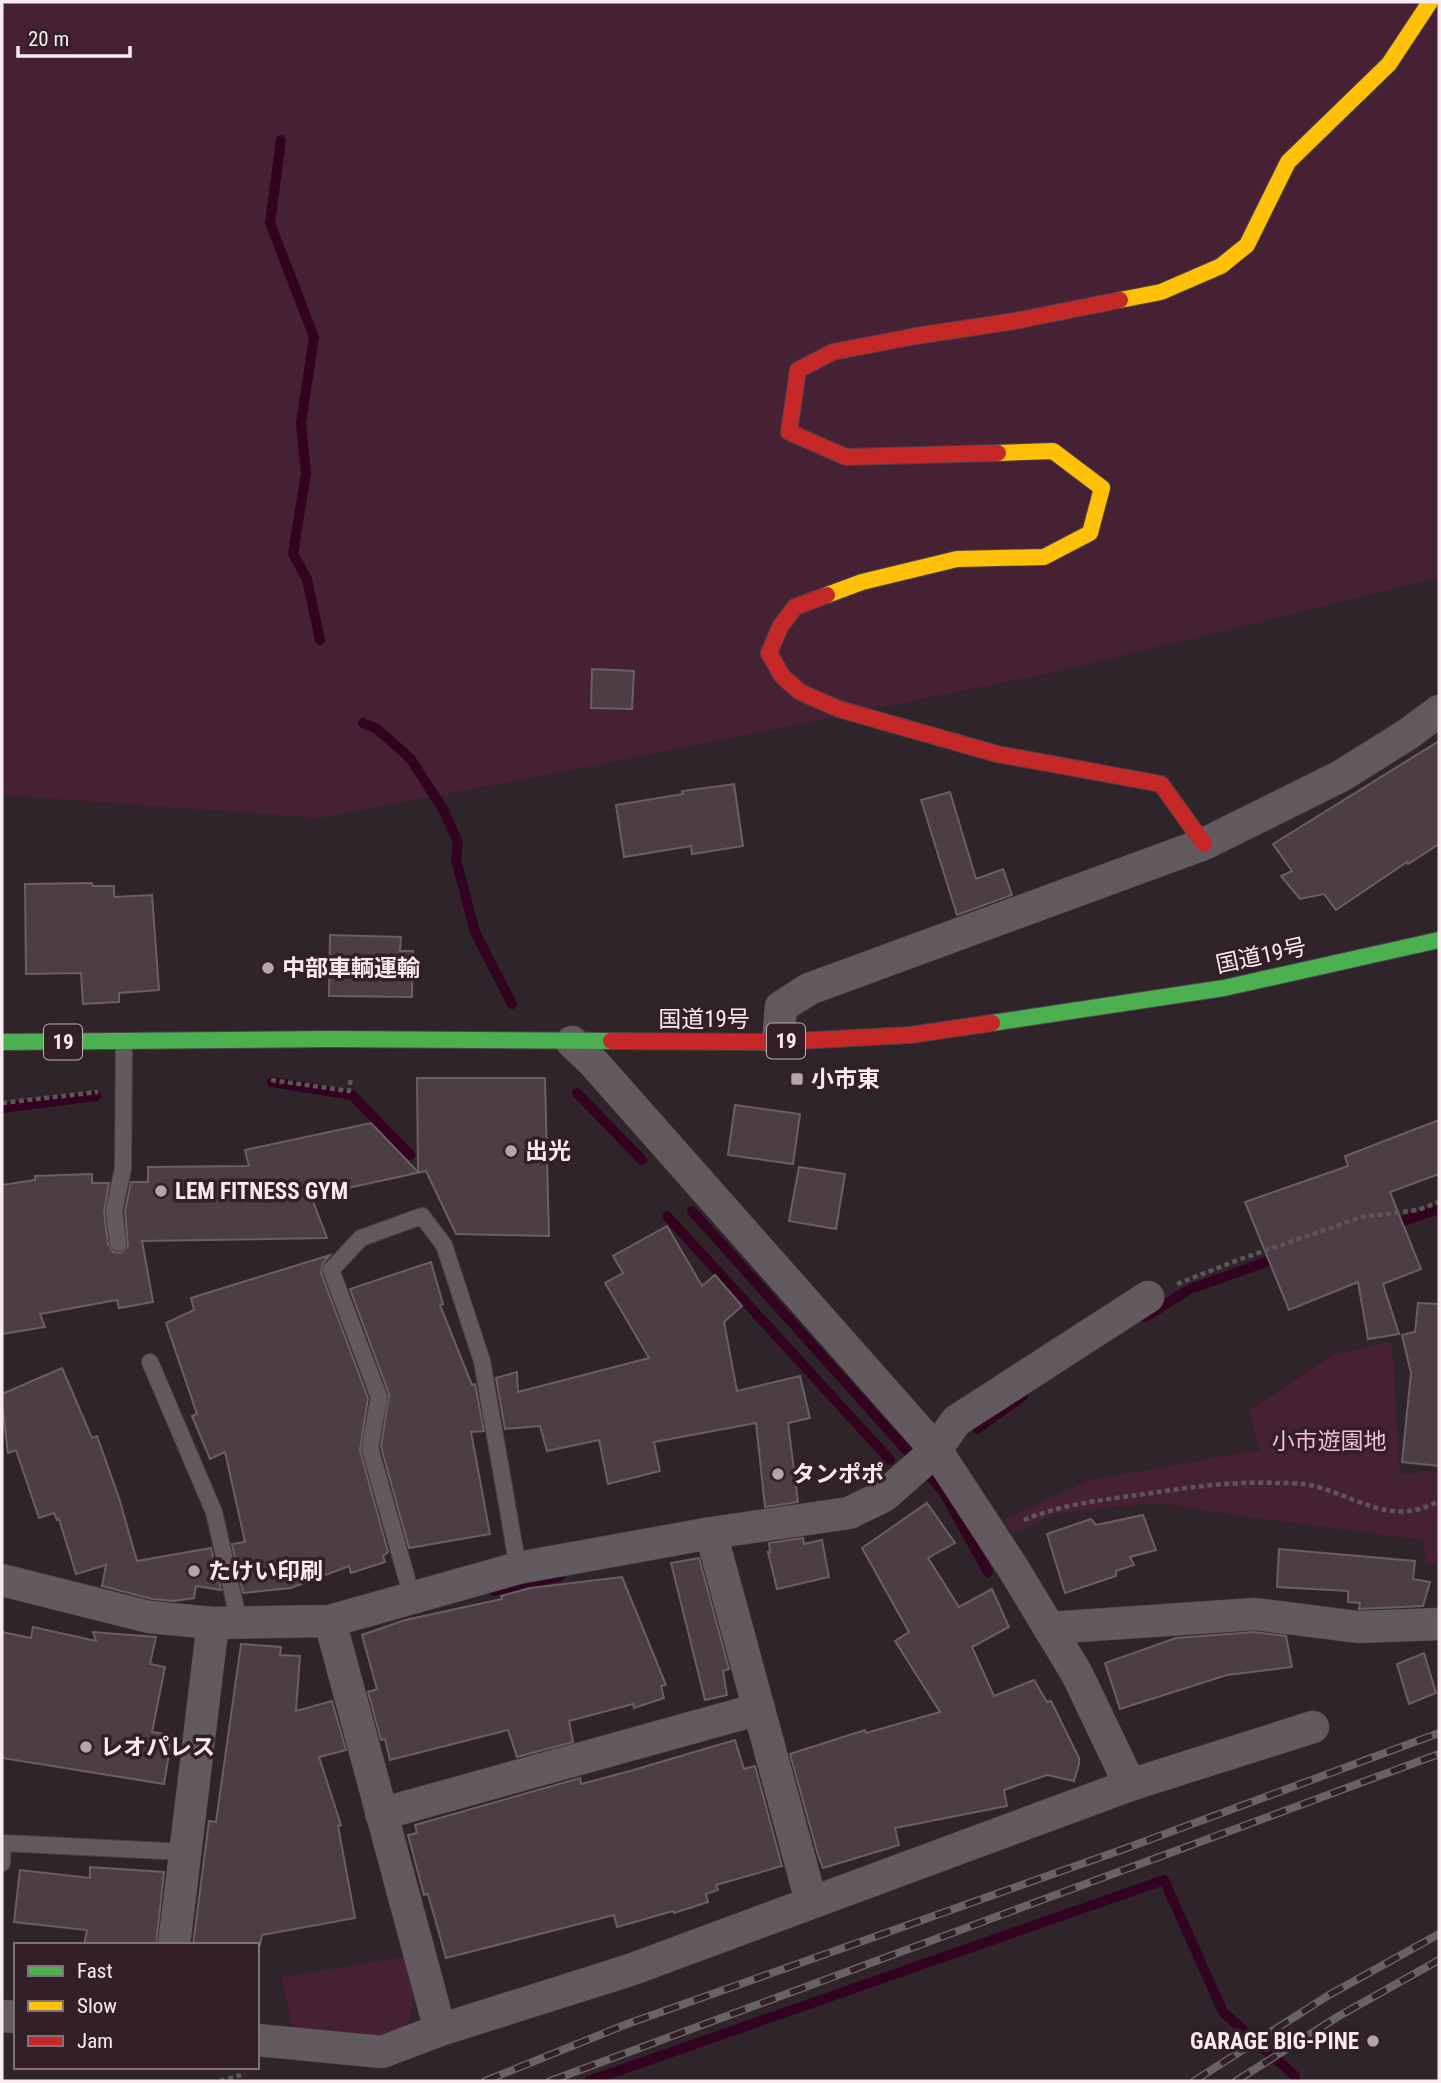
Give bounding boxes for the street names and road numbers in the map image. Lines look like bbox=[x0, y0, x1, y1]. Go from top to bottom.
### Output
street label: 国道19号 bbox=[1213, 933, 1309, 979]
street label: 国道19号 bbox=[658, 1006, 750, 1033]
road number: 19 bbox=[44, 1024, 82, 1060]
road number: 19 bbox=[767, 1024, 805, 1058]

